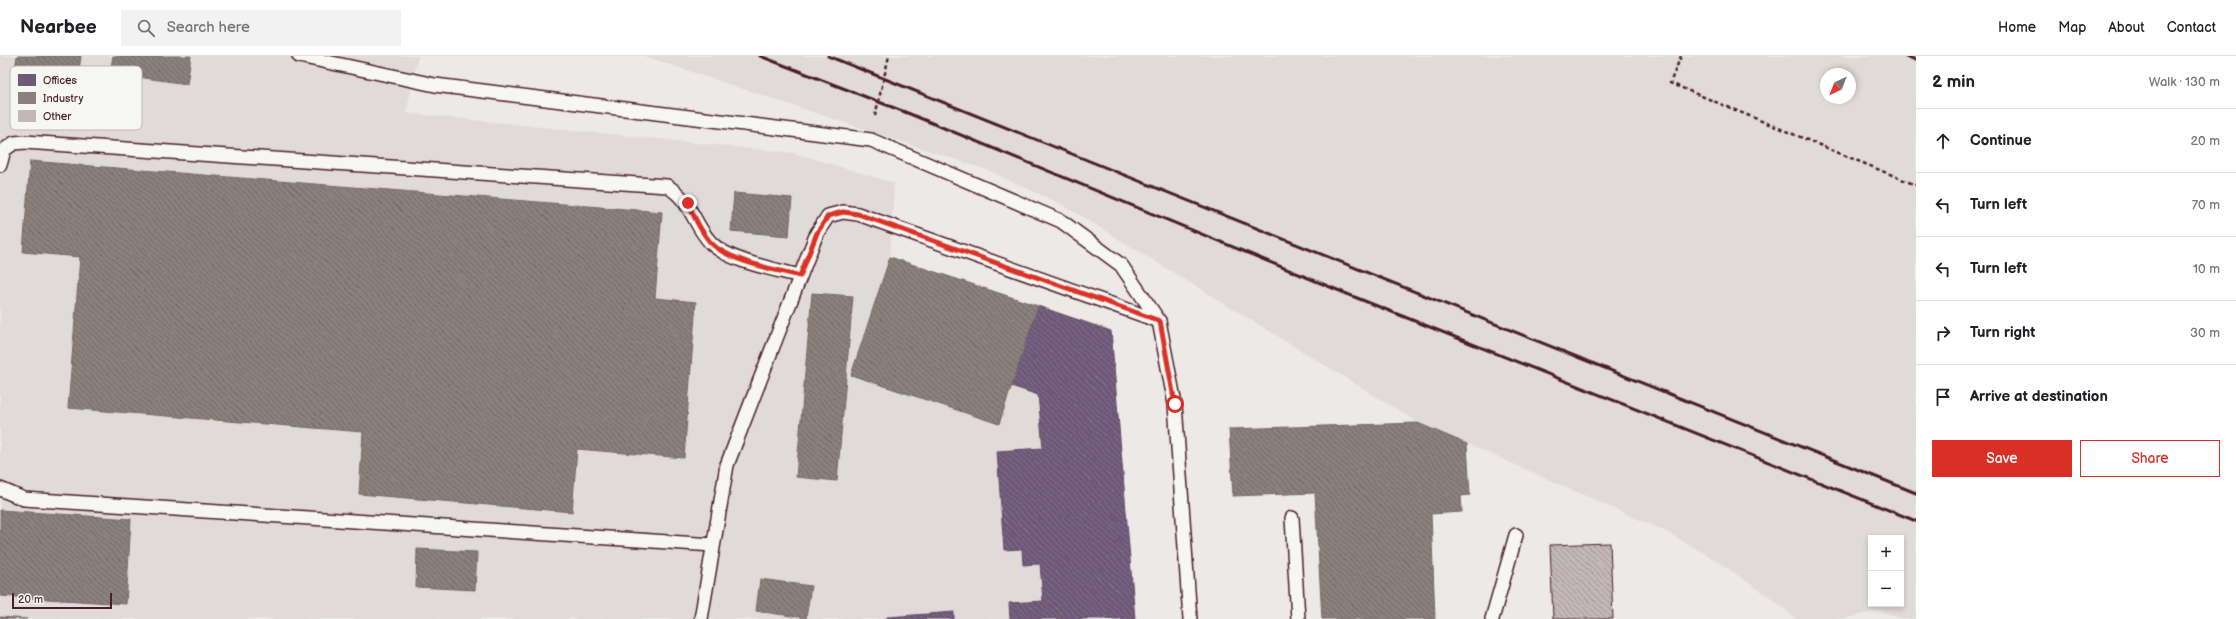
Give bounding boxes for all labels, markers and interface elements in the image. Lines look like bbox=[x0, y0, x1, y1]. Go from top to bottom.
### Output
search box bbox=[121, 10, 401, 46]
text: Nearbee bbox=[20, 16, 97, 39]
icon: search bbox=[135, 17, 157, 39]
text: Search here bbox=[167, 18, 250, 37]
text: Home bbox=[1998, 19, 2036, 36]
text: Map bbox=[2058, 19, 2086, 36]
text: About bbox=[2108, 19, 2145, 36]
text: Contact bbox=[2167, 19, 2216, 36]
legend bbox=[10, 66, 142, 130]
north arrow bbox=[1820, 68, 1856, 104]
text: 2 min bbox=[1932, 72, 1975, 92]
text: Offices bbox=[43, 74, 78, 87]
text: Walk · 130 m bbox=[2149, 74, 2220, 90]
text: Industry bbox=[43, 92, 83, 105]
text: Other bbox=[43, 110, 72, 123]
icon: ahead bbox=[1932, 130, 1954, 152]
text: Continue bbox=[1970, 131, 2032, 150]
text: 20 m bbox=[2190, 133, 2220, 149]
route end bbox=[679, 194, 697, 212]
icon: left bbox=[1932, 194, 1954, 216]
text: Turn left bbox=[1970, 195, 2027, 214]
text: 70 m bbox=[2192, 197, 2220, 213]
icon: left bbox=[1932, 258, 1954, 280]
text: Turn left bbox=[1970, 259, 2027, 278]
text: 10 m bbox=[2193, 261, 2220, 277]
icon: right bbox=[1932, 322, 1954, 344]
text: Turn right bbox=[1970, 323, 2035, 342]
text: 30 m bbox=[2190, 325, 2220, 341]
icon: arrive bbox=[1932, 386, 1954, 408]
text: Arrive at destination bbox=[1970, 387, 2108, 406]
route start bbox=[1166, 395, 1184, 413]
button: Save bbox=[1932, 440, 2072, 477]
button: Share bbox=[2080, 440, 2220, 477]
map controls bbox=[1868, 535, 1904, 607]
button: + bbox=[1868, 535, 1904, 571]
button: − bbox=[1868, 571, 1904, 607]
scale bar bbox=[12, 591, 112, 610]
text: 20 m bbox=[18, 593, 43, 606]

